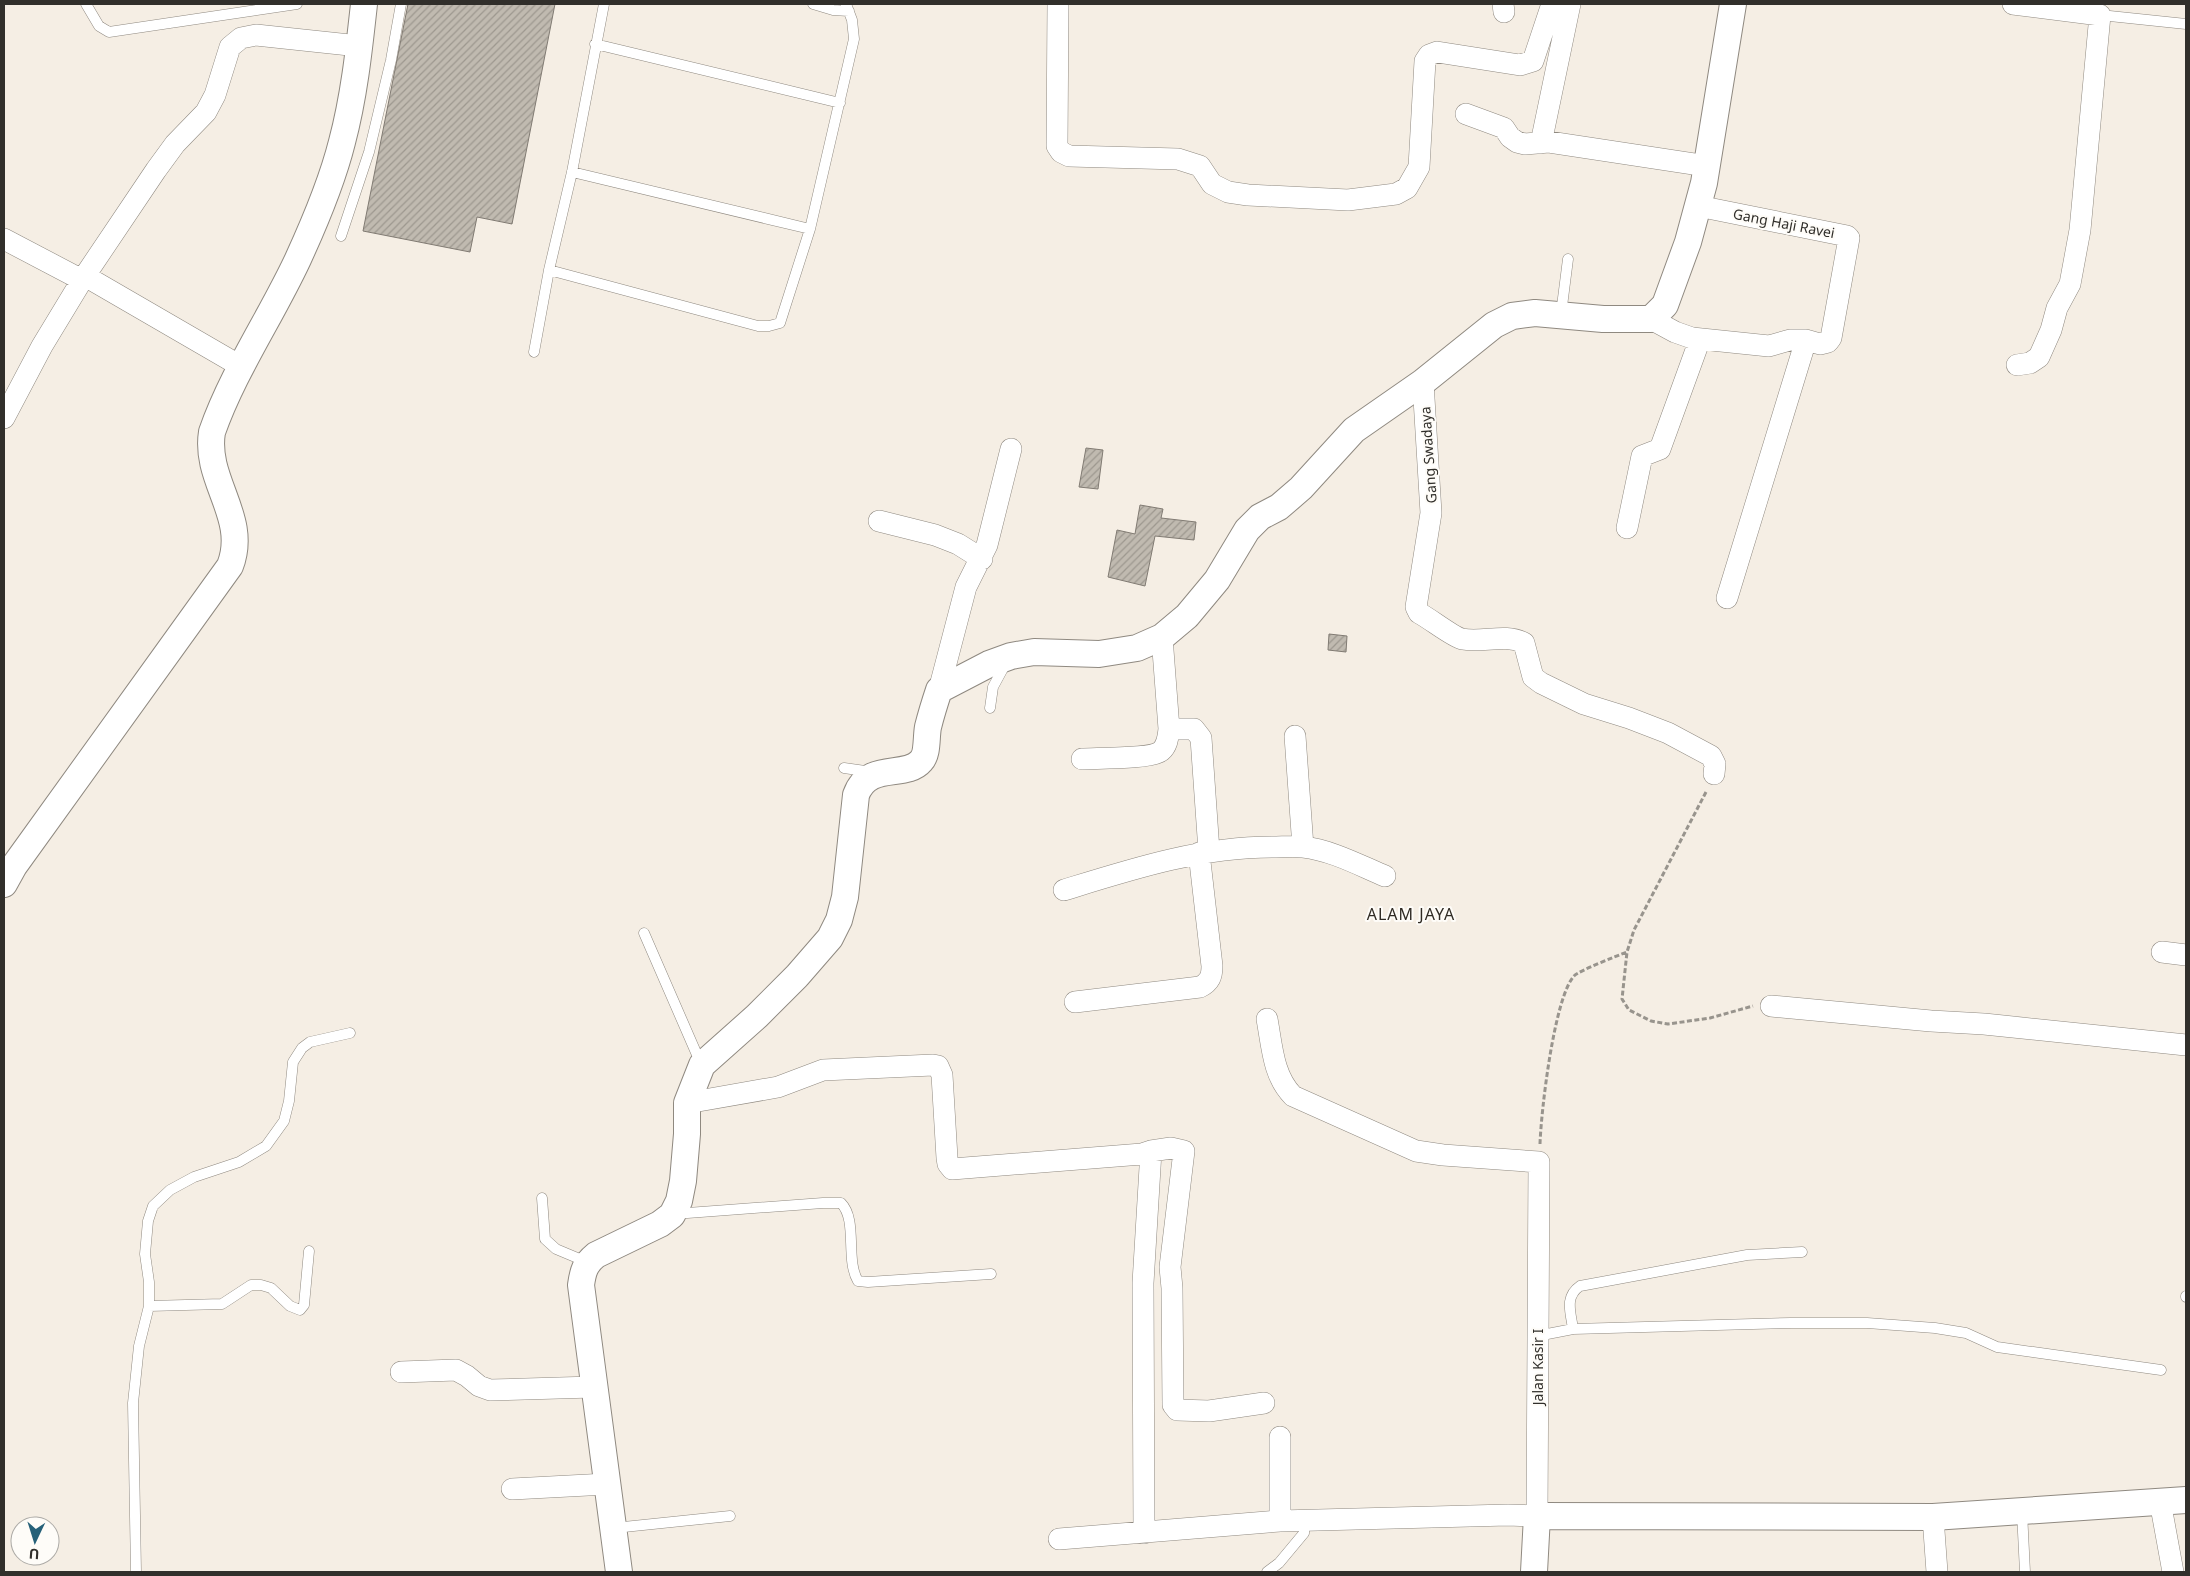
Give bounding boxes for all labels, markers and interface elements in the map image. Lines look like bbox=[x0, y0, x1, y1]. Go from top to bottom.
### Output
street label: Gang Haji Ravei bbox=[1732, 204, 1836, 242]
street label: Gang Swadaya bbox=[1415, 406, 1441, 504]
district label: ALAM JAYA bbox=[1367, 903, 1455, 925]
street label: Jalan Kasir I bbox=[1528, 1329, 1547, 1407]
north arrow bbox=[10, 1516, 60, 1566]
text: U bbox=[28, 1545, 40, 1564]

